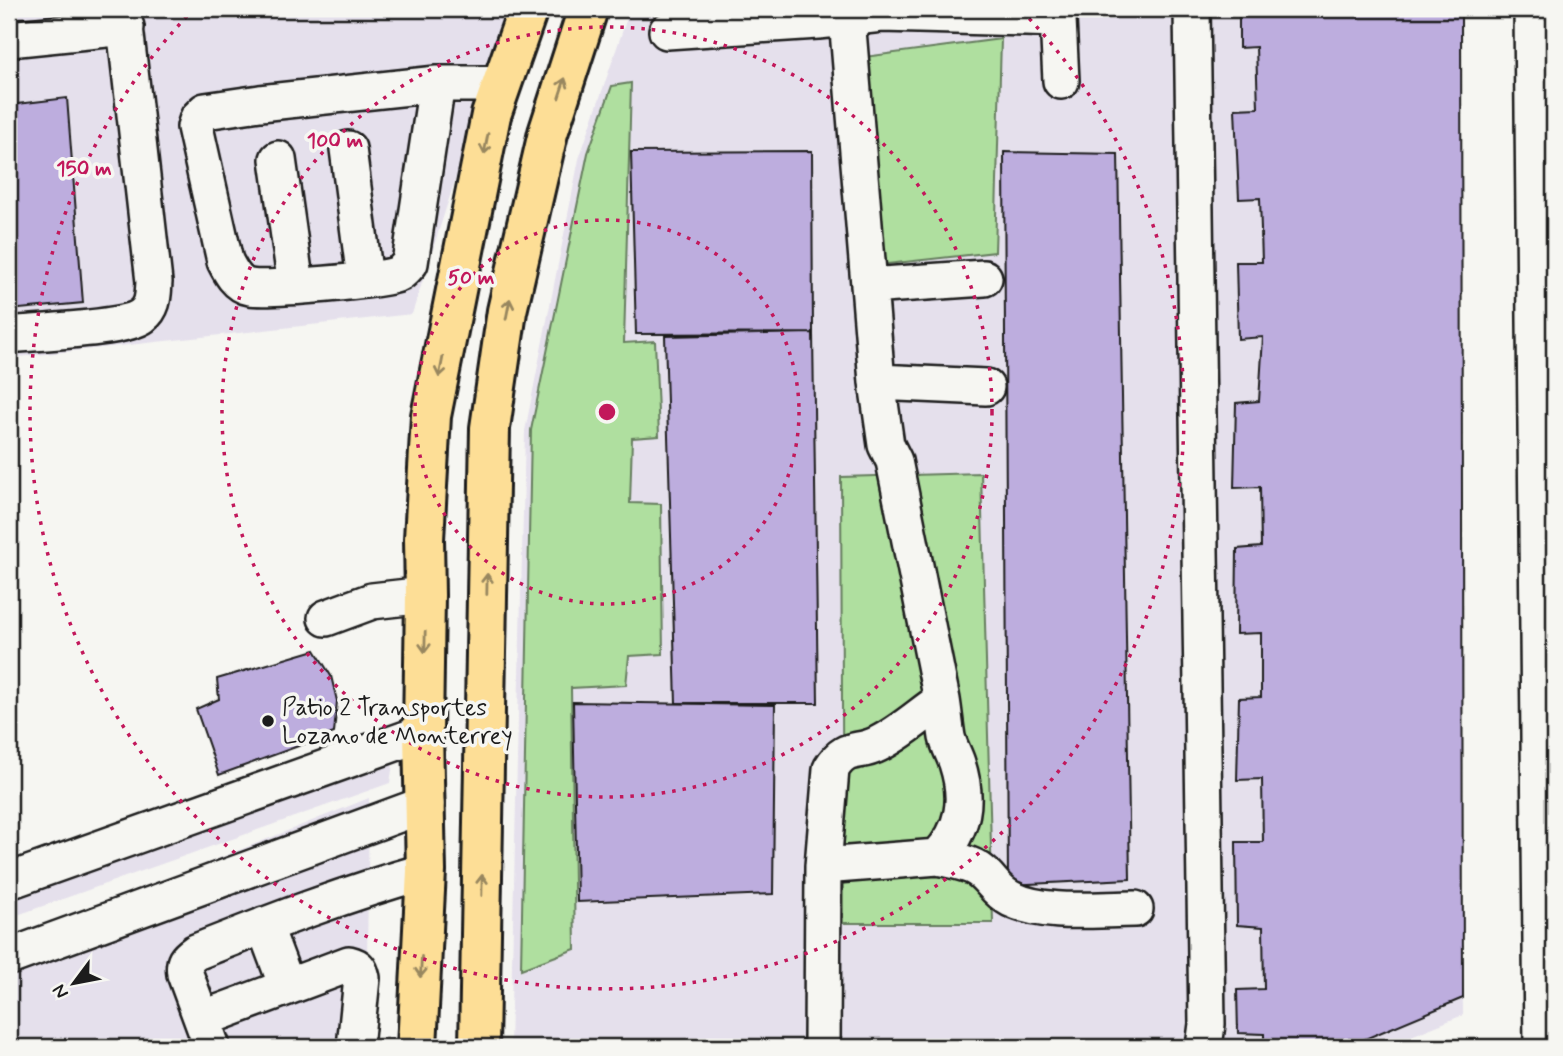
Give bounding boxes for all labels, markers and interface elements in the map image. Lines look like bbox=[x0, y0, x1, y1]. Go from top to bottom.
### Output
one-way arrow bbox=[557, 77, 570, 99]
text: 100 m bbox=[307, 127, 363, 155]
one-way arrow bbox=[478, 132, 492, 155]
text: 150 m bbox=[56, 155, 112, 183]
text: 50 m bbox=[448, 264, 495, 292]
one-way arrow bbox=[502, 298, 516, 321]
one-way arrow bbox=[434, 355, 447, 378]
centre of rings bbox=[595, 400, 619, 424]
one-way arrow bbox=[481, 573, 494, 596]
one-way arrow bbox=[418, 630, 431, 653]
place label: Patio 2 Transportes Lozano de Monterrey bbox=[282, 693, 513, 752]
marker: Patio 2 Transportes Lozano de Monterrey bbox=[260, 713, 276, 729]
one-way arrow bbox=[475, 874, 489, 897]
north arrow bbox=[38, 948, 108, 1018]
one-way arrow bbox=[415, 956, 428, 979]
text: N bbox=[47, 979, 75, 1003]

